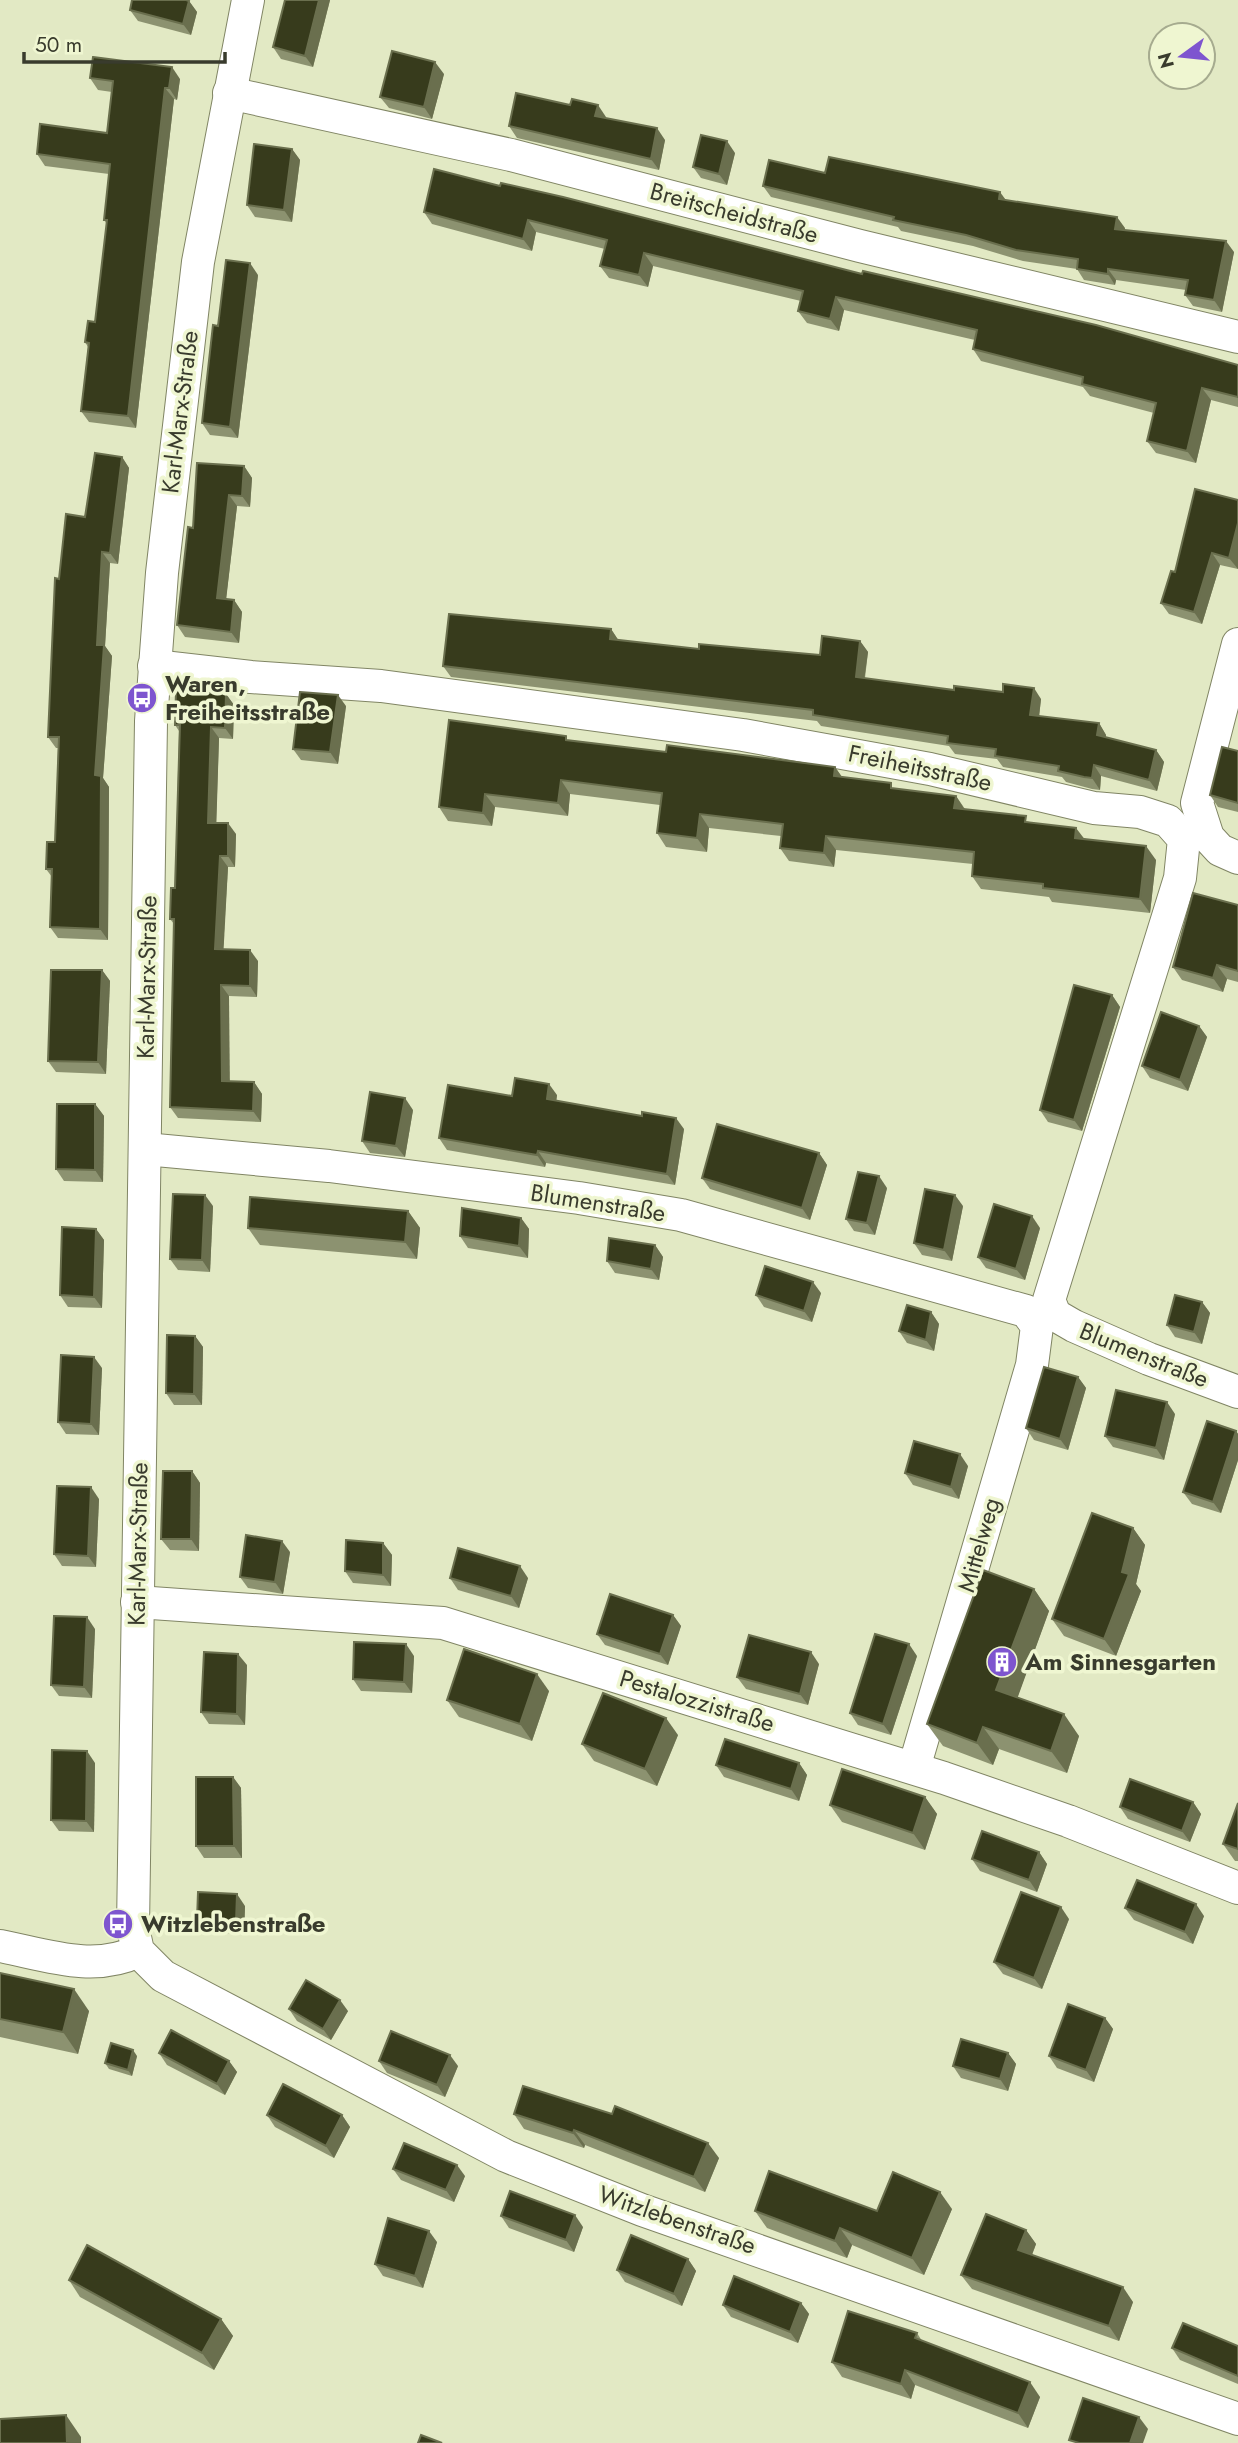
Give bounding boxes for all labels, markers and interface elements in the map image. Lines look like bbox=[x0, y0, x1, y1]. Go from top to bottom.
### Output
scale bar bbox=[24, 21, 226, 65]
north arrow bbox=[1147, 21, 1217, 91]
text: 50 m bbox=[35, 30, 82, 60]
text: N bbox=[1151, 49, 1181, 71]
street label: Breitscheidstraße bbox=[646, 173, 822, 252]
street label: Karl-Marx-Straße bbox=[152, 329, 207, 495]
place label: Waren, Freiheitsstraße bbox=[165, 666, 330, 729]
bus stop icon: Waren, Freiheitsstraße bbox=[125, 681, 159, 715]
street label: Freiheitsstraße bbox=[845, 735, 995, 800]
street label: Karl-Marx-Straße bbox=[128, 895, 165, 1059]
street label: Blumenstraße bbox=[528, 1175, 668, 1230]
street label: Blumenstraße bbox=[1074, 1313, 1214, 1396]
street label: Karl-Marx-Straße bbox=[119, 1462, 156, 1626]
street label: Mittelweg bbox=[948, 1493, 1009, 1596]
place label: Am Sinnesgarten bbox=[1024, 1644, 1216, 1679]
building icon: Am Sinnesgarten bbox=[985, 1645, 1019, 1679]
street label: Pestalozzistraße bbox=[615, 1660, 779, 1741]
place label: Witzlebenstraße bbox=[141, 1906, 326, 1941]
bus stop icon: Witzlebenstraße bbox=[101, 1907, 135, 1941]
street label: Witzlebenstraße bbox=[594, 2176, 761, 2263]

